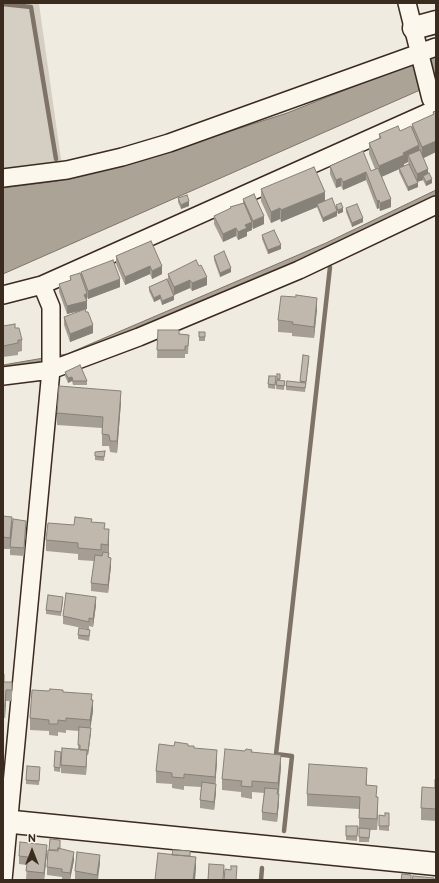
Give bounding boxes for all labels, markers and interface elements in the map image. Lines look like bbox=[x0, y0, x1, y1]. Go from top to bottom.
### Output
north arrow bbox=[12, 831, 52, 871]
text: N bbox=[28, 832, 36, 845]

